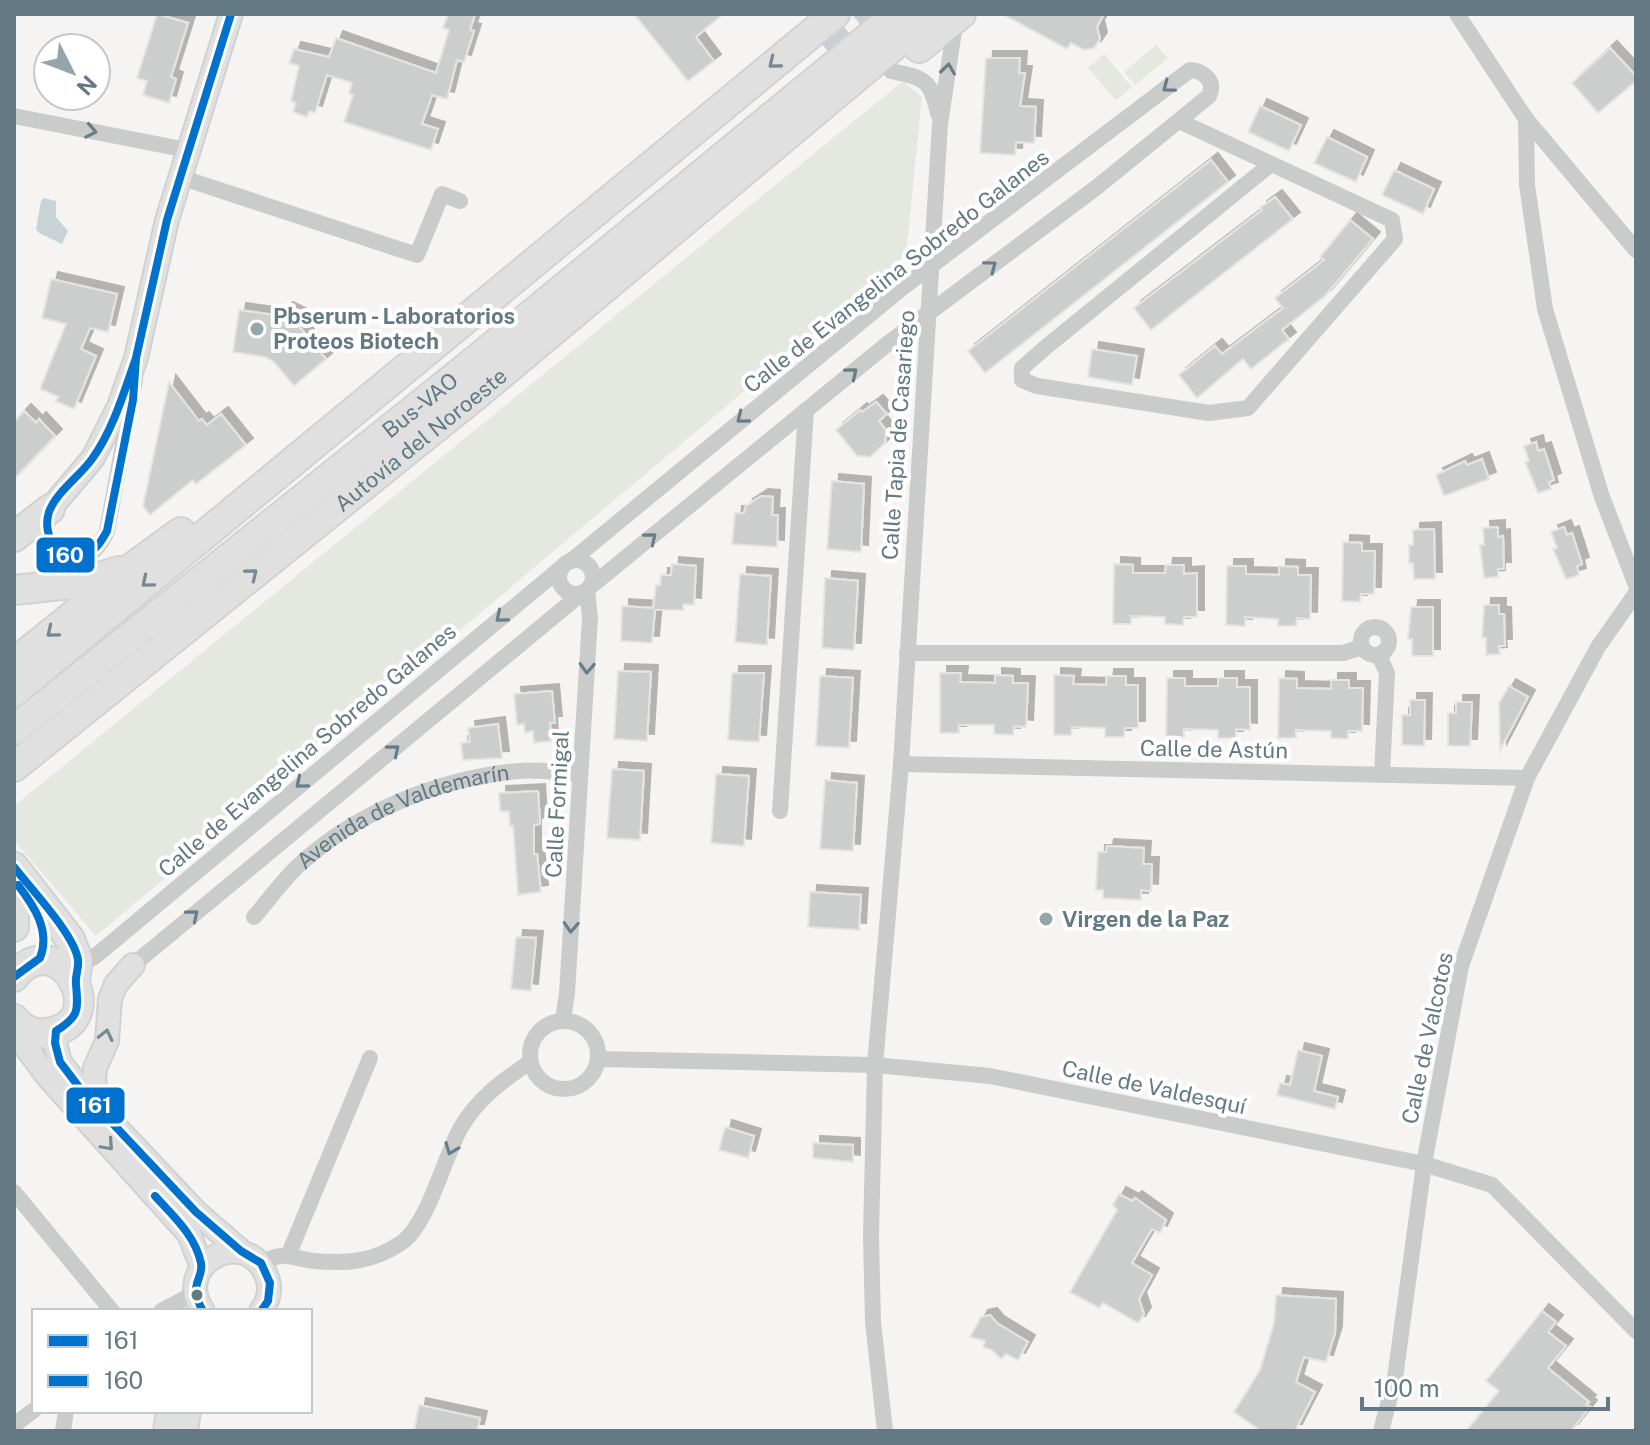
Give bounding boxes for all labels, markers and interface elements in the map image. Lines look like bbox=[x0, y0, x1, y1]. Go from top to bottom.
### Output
north arrow bbox=[32, 32, 112, 112]
one-way arrow bbox=[769, 54, 784, 68]
one-way arrow bbox=[939, 63, 956, 76]
text: N bbox=[71, 70, 102, 100]
one-way arrow bbox=[1162, 77, 1177, 91]
one-way arrow bbox=[83, 122, 97, 139]
street label: Calle de Evangelina Sobredo Galanes bbox=[738, 144, 1054, 398]
one-way arrow bbox=[982, 262, 997, 276]
place label: Pbserum - Laboratorios Proteos Biotech bbox=[273, 303, 515, 354]
street label: Calle Tapia de Casariego bbox=[876, 309, 920, 561]
marker: Pbserum - Laboratorios Proteos Biotech bbox=[248, 320, 266, 338]
street label: Autovía del Noroeste bbox=[329, 362, 512, 517]
street label: Bus-VAO bbox=[377, 367, 463, 443]
one-way arrow bbox=[842, 368, 857, 383]
one-way arrow bbox=[736, 409, 751, 423]
one-way arrow bbox=[642, 533, 656, 548]
line badge: 160 bbox=[35, 536, 96, 574]
text: 160 bbox=[46, 542, 84, 568]
one-way arrow bbox=[243, 569, 257, 584]
one-way arrow bbox=[142, 572, 156, 587]
one-way arrow bbox=[496, 607, 510, 622]
street label: Calle de Evangelina Sobredo Galanes bbox=[153, 618, 461, 882]
one-way arrow bbox=[46, 622, 61, 636]
one-way arrow bbox=[579, 662, 596, 675]
street label: Calle Formigal bbox=[540, 730, 574, 878]
street label: Calle de Astún bbox=[1140, 735, 1288, 763]
one-way arrow bbox=[385, 745, 399, 760]
street label: Avenida de Valdemarín bbox=[291, 759, 511, 874]
one-way arrow bbox=[296, 773, 310, 788]
place label: Virgen de la Paz bbox=[1062, 906, 1229, 932]
one-way arrow bbox=[184, 910, 199, 925]
marker: Virgen de la Paz bbox=[1037, 910, 1055, 928]
one-way arrow bbox=[563, 921, 580, 934]
street label: Calle de Valcotos bbox=[1396, 950, 1458, 1126]
one-way arrow bbox=[97, 1028, 114, 1042]
street label: Calle de Valdesquí bbox=[1060, 1055, 1249, 1119]
line badge: 161 bbox=[65, 1086, 126, 1125]
text: 161 bbox=[78, 1092, 112, 1118]
one-way arrow bbox=[99, 1136, 114, 1150]
one-way arrow bbox=[445, 1141, 461, 1155]
unlabelled marker bbox=[189, 1287, 205, 1303]
legend bbox=[32, 1309, 312, 1413]
text: 161 bbox=[104, 1326, 138, 1354]
scale bar bbox=[1362, 1361, 1608, 1411]
text: 160 bbox=[104, 1366, 143, 1394]
text: 100 m bbox=[1374, 1374, 1440, 1402]

